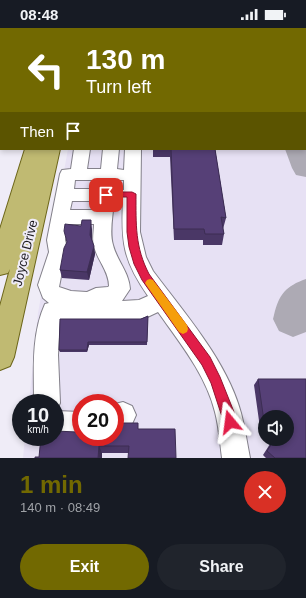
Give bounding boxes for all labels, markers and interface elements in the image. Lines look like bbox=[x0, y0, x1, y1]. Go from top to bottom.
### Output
text: 08:48 bbox=[20, 6, 58, 23]
icon: left bbox=[20, 44, 72, 96]
text: 130 m bbox=[86, 44, 165, 75]
text: Turn left bbox=[86, 77, 151, 97]
icon: arrive bbox=[62, 120, 84, 142]
text: Then bbox=[20, 123, 54, 140]
pin bbox=[89, 178, 123, 212]
icon: arrive bbox=[95, 184, 117, 206]
street label: Joyce Drive bbox=[10, 218, 40, 288]
speed limit sign: 20 bbox=[72, 394, 124, 446]
position arrow bbox=[209, 401, 251, 443]
text: 10 bbox=[27, 404, 49, 426]
map controls bbox=[258, 410, 294, 446]
button: sound bbox=[258, 410, 294, 446]
text: km/h bbox=[27, 424, 49, 435]
text: 1 min bbox=[20, 471, 83, 498]
button: close bbox=[244, 471, 286, 513]
text: 140 m · 08:49 bbox=[20, 500, 100, 515]
button: Exit bbox=[20, 544, 149, 590]
button: Share bbox=[157, 544, 286, 590]

